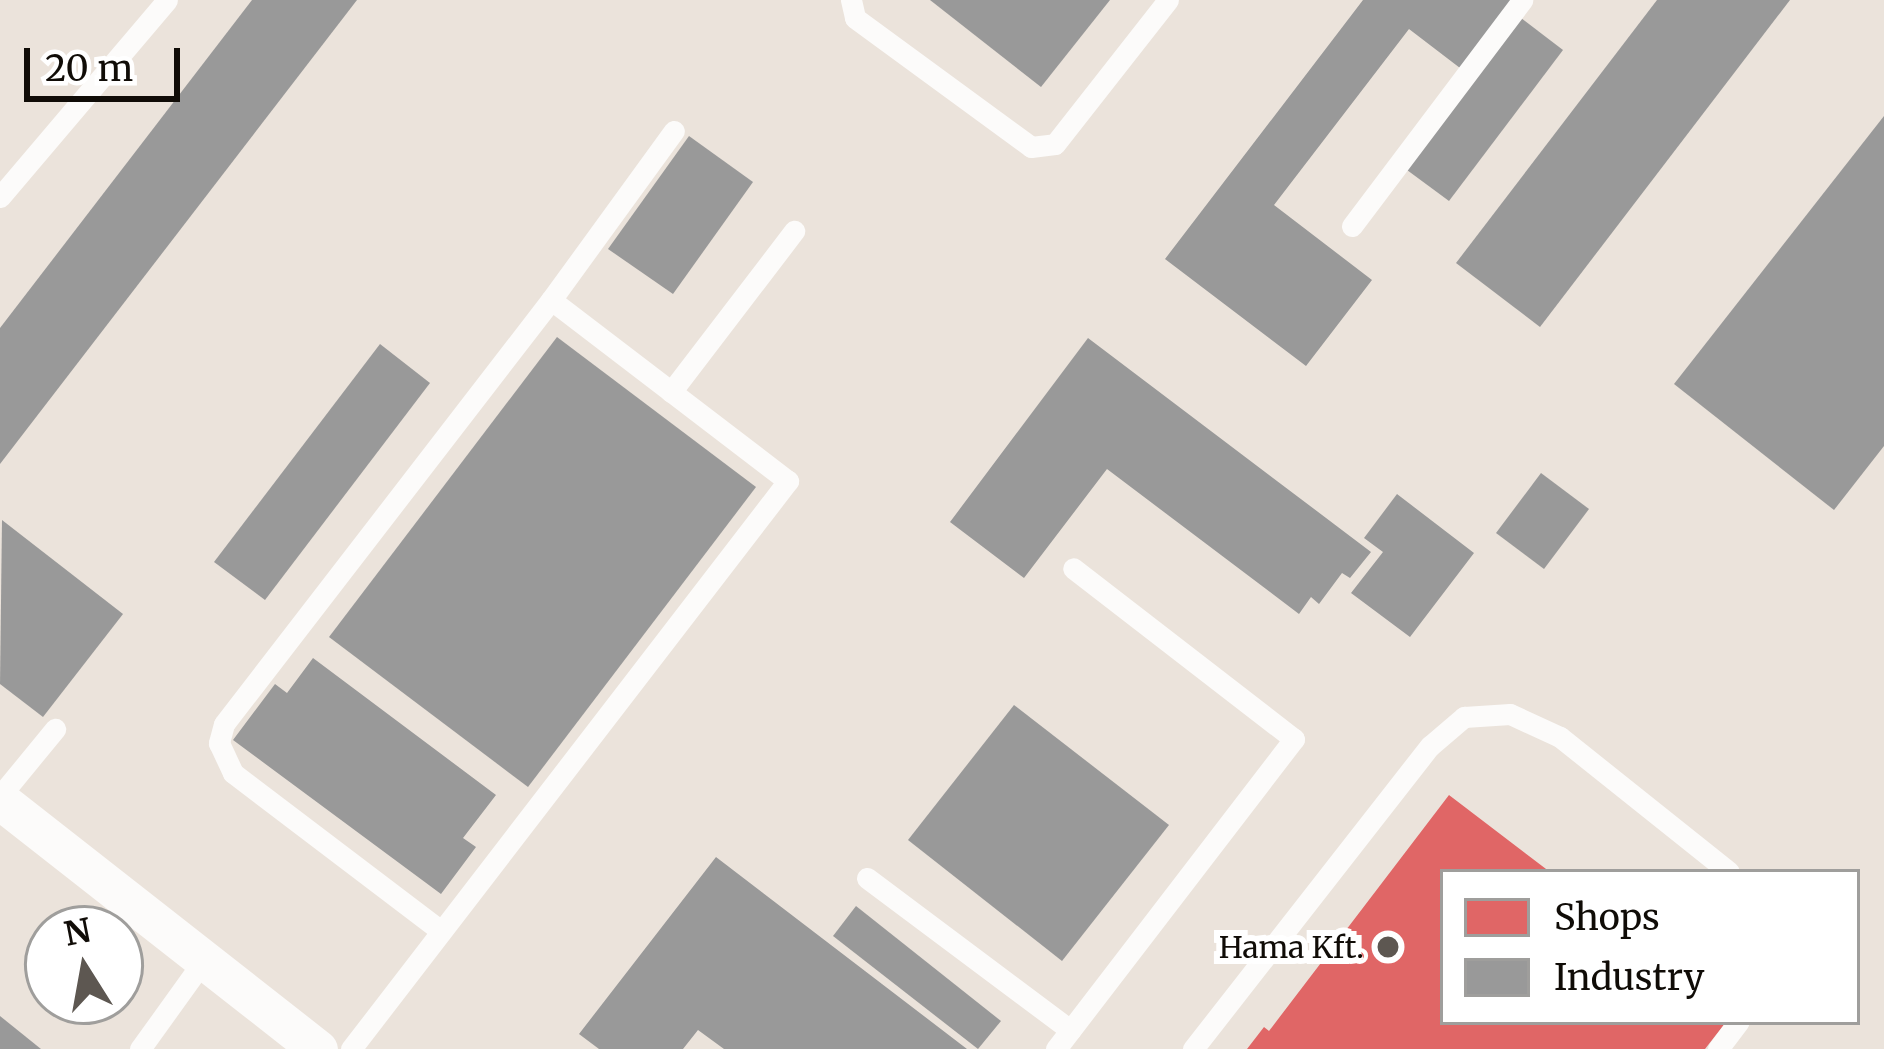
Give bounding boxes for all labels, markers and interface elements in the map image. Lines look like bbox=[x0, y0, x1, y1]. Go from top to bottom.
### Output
scale bar bbox=[30, 24, 186, 98]
text: 20 m bbox=[45, 46, 133, 91]
legend bbox=[1440, 869, 1860, 1025]
text: Shops bbox=[1554, 895, 1660, 940]
north arrow bbox=[24, 905, 144, 1025]
text: N bbox=[61, 910, 94, 955]
place label: Hama Kft. bbox=[1219, 929, 1364, 965]
marker: Hama Kft. bbox=[1375, 934, 1401, 960]
text: Industry bbox=[1554, 955, 1704, 1000]

